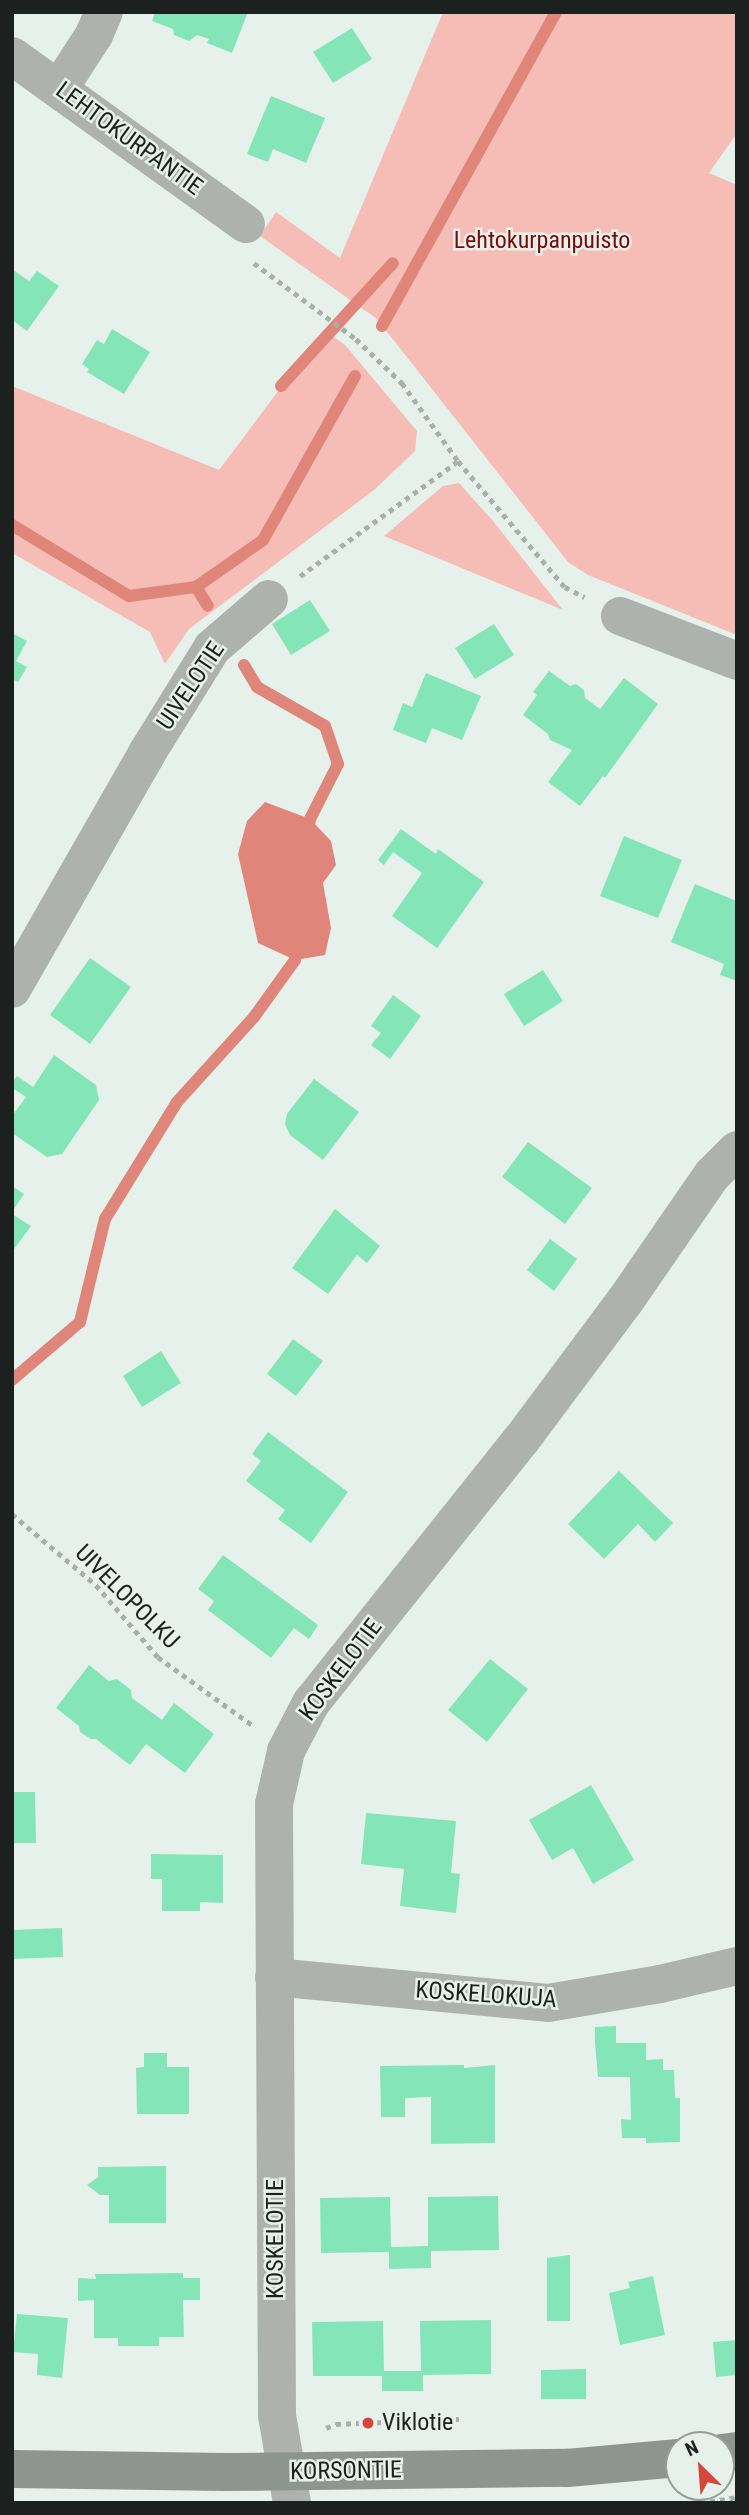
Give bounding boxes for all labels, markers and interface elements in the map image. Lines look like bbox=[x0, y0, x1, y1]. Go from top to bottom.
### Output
street label: LEHTOKURPANTIE bbox=[50, 76, 208, 202]
park label: Lehtokurpanpuisto bbox=[454, 227, 630, 255]
street label: UIVELOTIE bbox=[151, 636, 231, 736]
street label: UIVELOPOLKU bbox=[69, 1539, 185, 1655]
street label: KOSKELOTIE bbox=[293, 1613, 389, 1727]
street label: KOSKELOKUJA bbox=[414, 1976, 558, 2014]
street label: KOSKELOTIE bbox=[262, 2179, 290, 2299]
place label: Viklotie bbox=[382, 2409, 453, 2437]
marker: Viklotie bbox=[360, 2415, 376, 2431]
north arrow bbox=[665, 2431, 735, 2501]
text: N bbox=[682, 2435, 702, 2461]
street label: KORSONTIE bbox=[290, 2456, 402, 2486]

